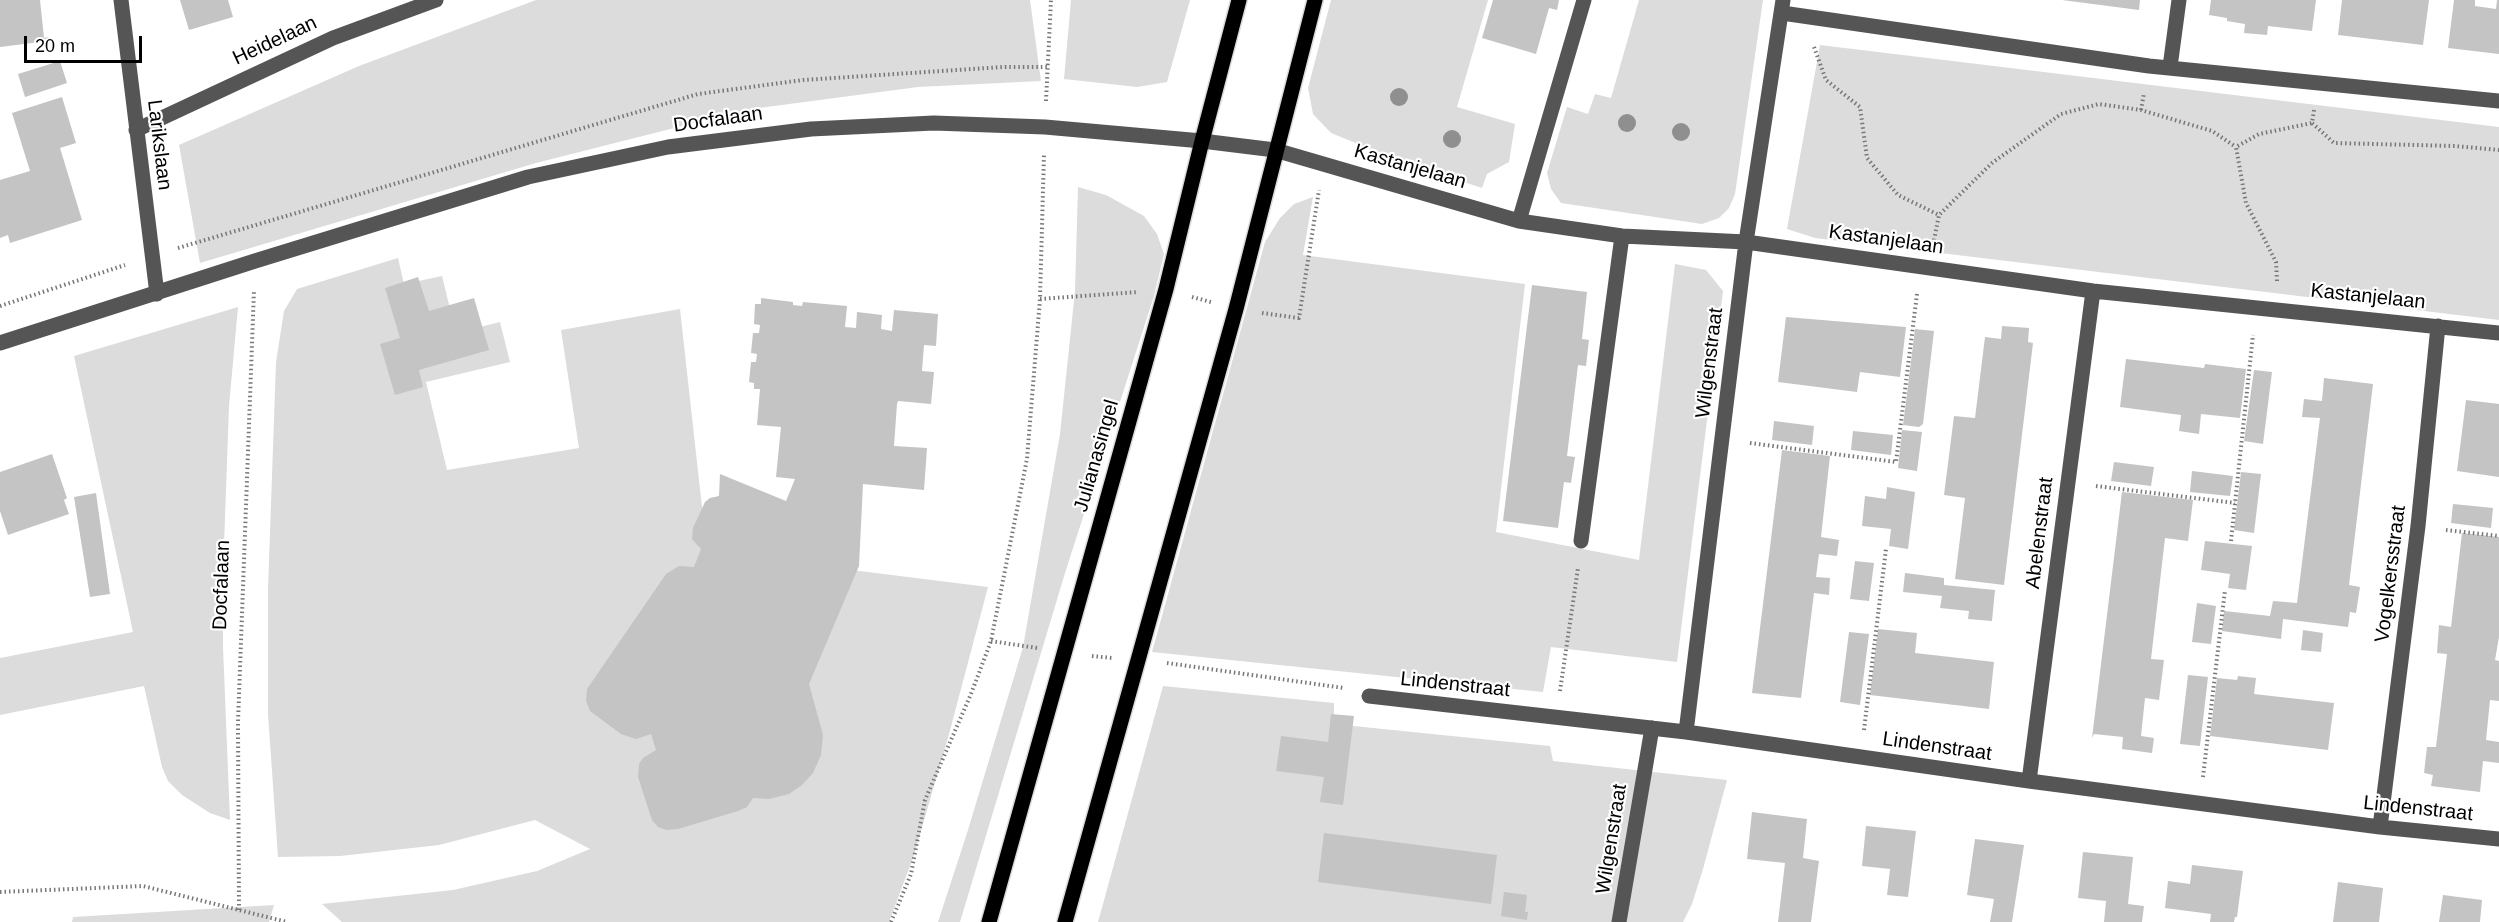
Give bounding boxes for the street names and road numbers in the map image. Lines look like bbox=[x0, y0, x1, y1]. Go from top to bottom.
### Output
street label: Heidelaan bbox=[229, 11, 321, 71]
street label: Larikslaan bbox=[142, 98, 176, 192]
street label: Docfalaan bbox=[672, 102, 764, 138]
street label: Kastanjelaan bbox=[1351, 140, 1469, 194]
street label: Kastanjelaan bbox=[1827, 220, 1945, 260]
street label: Kastanjelaan bbox=[2309, 279, 2427, 315]
street label: Wilgenstraat bbox=[1691, 306, 1729, 420]
street label: Julianasingel bbox=[1070, 397, 1124, 515]
street label: Abelenstraat bbox=[2021, 476, 2059, 590]
street label: Vogelkersstraat bbox=[2371, 504, 2411, 644]
street label: Docfalaan bbox=[208, 540, 236, 630]
street label: Lindenstraat bbox=[1399, 667, 1511, 703]
street label: Lindenstraat bbox=[1881, 727, 1993, 767]
street label: Wilgenstraat bbox=[1591, 782, 1633, 896]
street label: Lindenstraat bbox=[2362, 791, 2474, 827]

